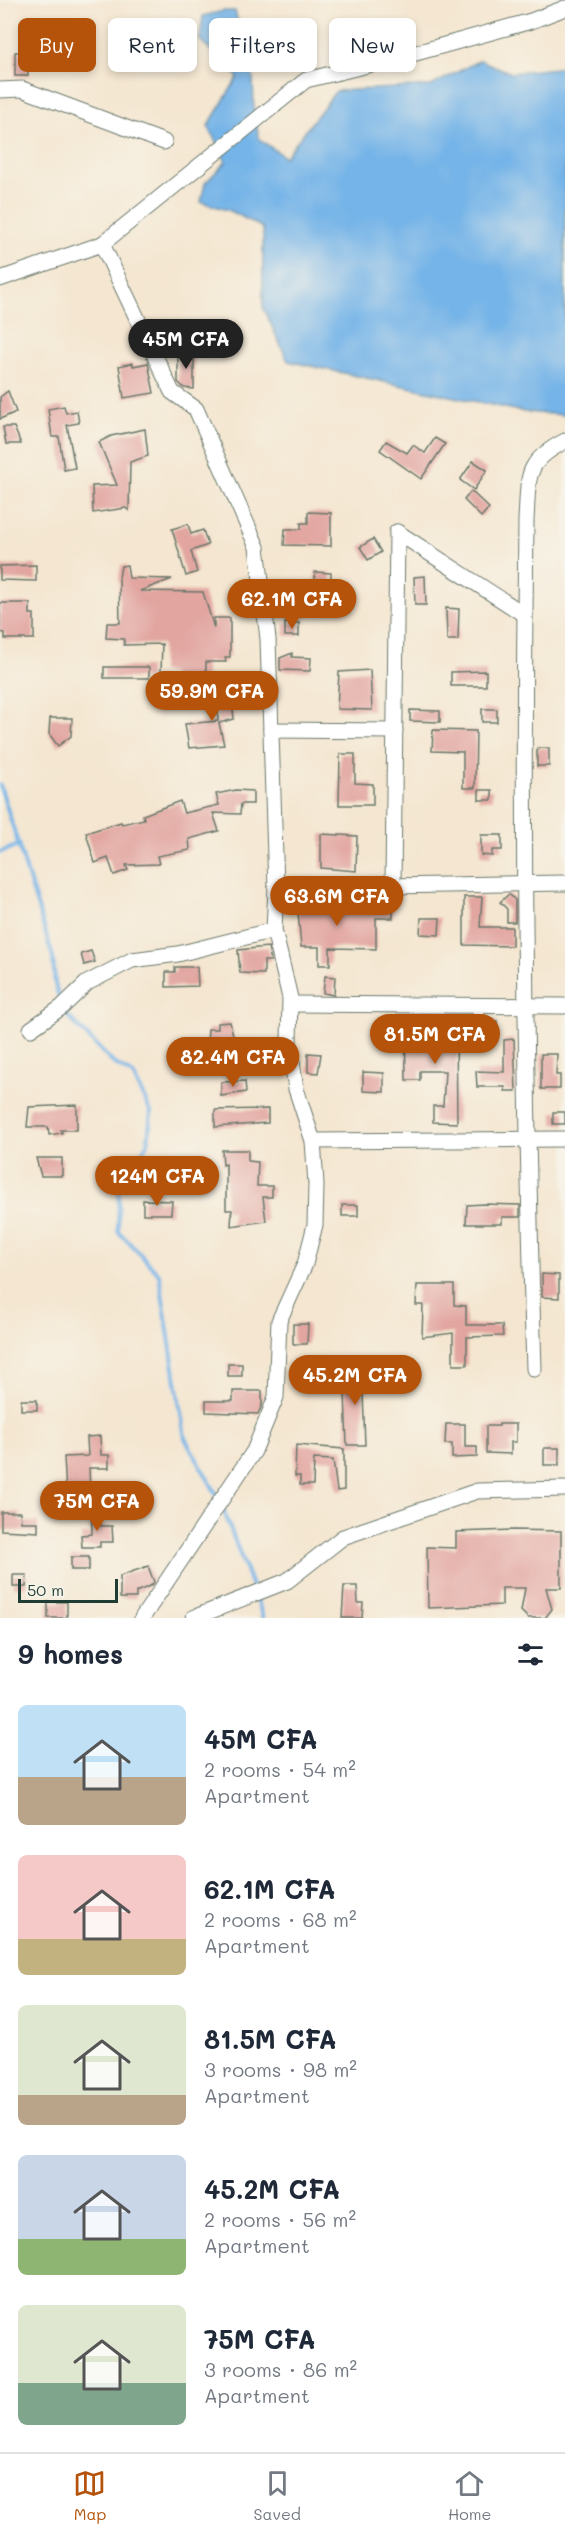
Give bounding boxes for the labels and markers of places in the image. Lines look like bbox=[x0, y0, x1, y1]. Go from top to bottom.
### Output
pin: 45M CFA bbox=[131, 319, 241, 370]
pin: 62.1M CFA bbox=[223, 579, 361, 630]
pin: 59.9M CFA bbox=[143, 671, 281, 722]
pin: 63.6M CFA bbox=[268, 876, 406, 927]
pin: 81.5M CFA bbox=[366, 1014, 504, 1065]
pin: 82.4M CFA bbox=[164, 1037, 302, 1088]
pin: 124M CFA bbox=[95, 1156, 219, 1207]
pin: 45.2M CFA bbox=[286, 1355, 424, 1406]
pin: 75M CFA bbox=[42, 1481, 152, 1532]

